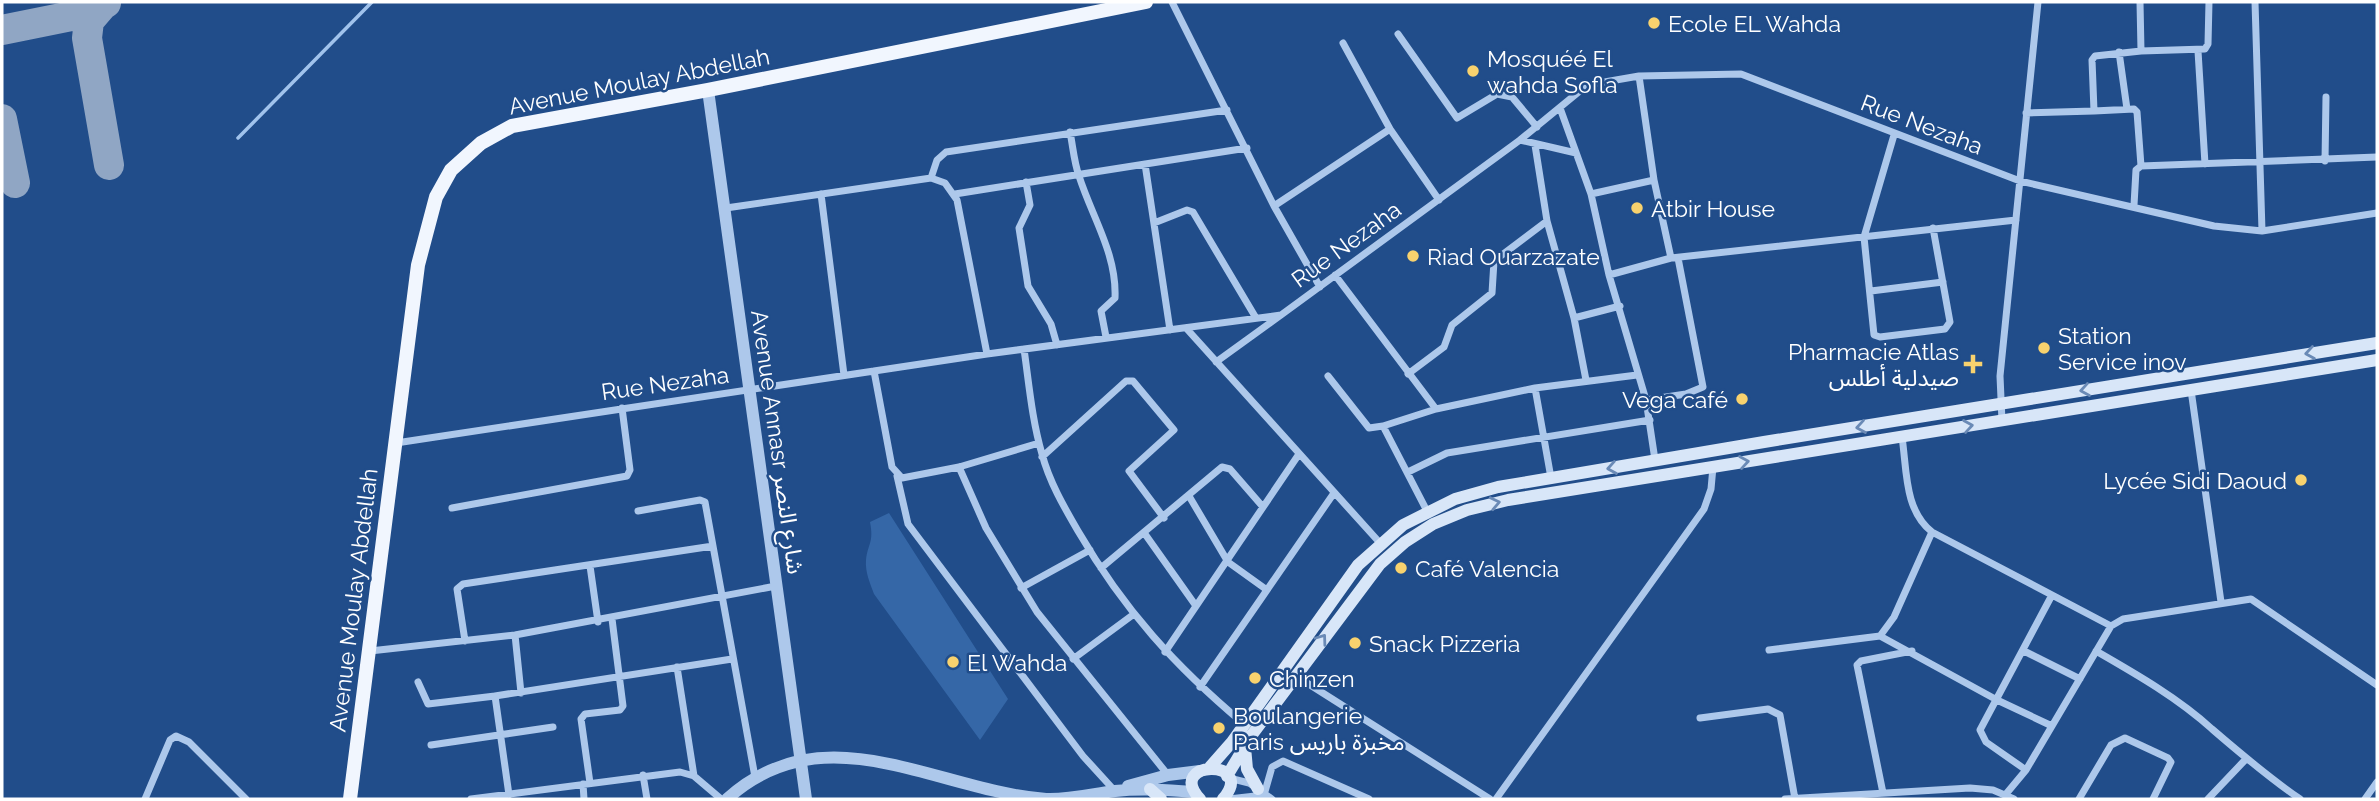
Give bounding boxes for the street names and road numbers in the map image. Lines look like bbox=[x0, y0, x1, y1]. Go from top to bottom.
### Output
street label: Avenue Moulay Abdellah bbox=[506, 42, 772, 120]
street label: Rue Nezaha bbox=[1857, 88, 1987, 160]
street label: Rue Nezaha bbox=[1286, 195, 1406, 293]
street label: Avenue Annasr شارع النصر bbox=[742, 308, 810, 576]
street label: Rue Nezaha bbox=[599, 361, 731, 405]
street label: Avenue Moulay Abdellah bbox=[323, 467, 383, 733]

